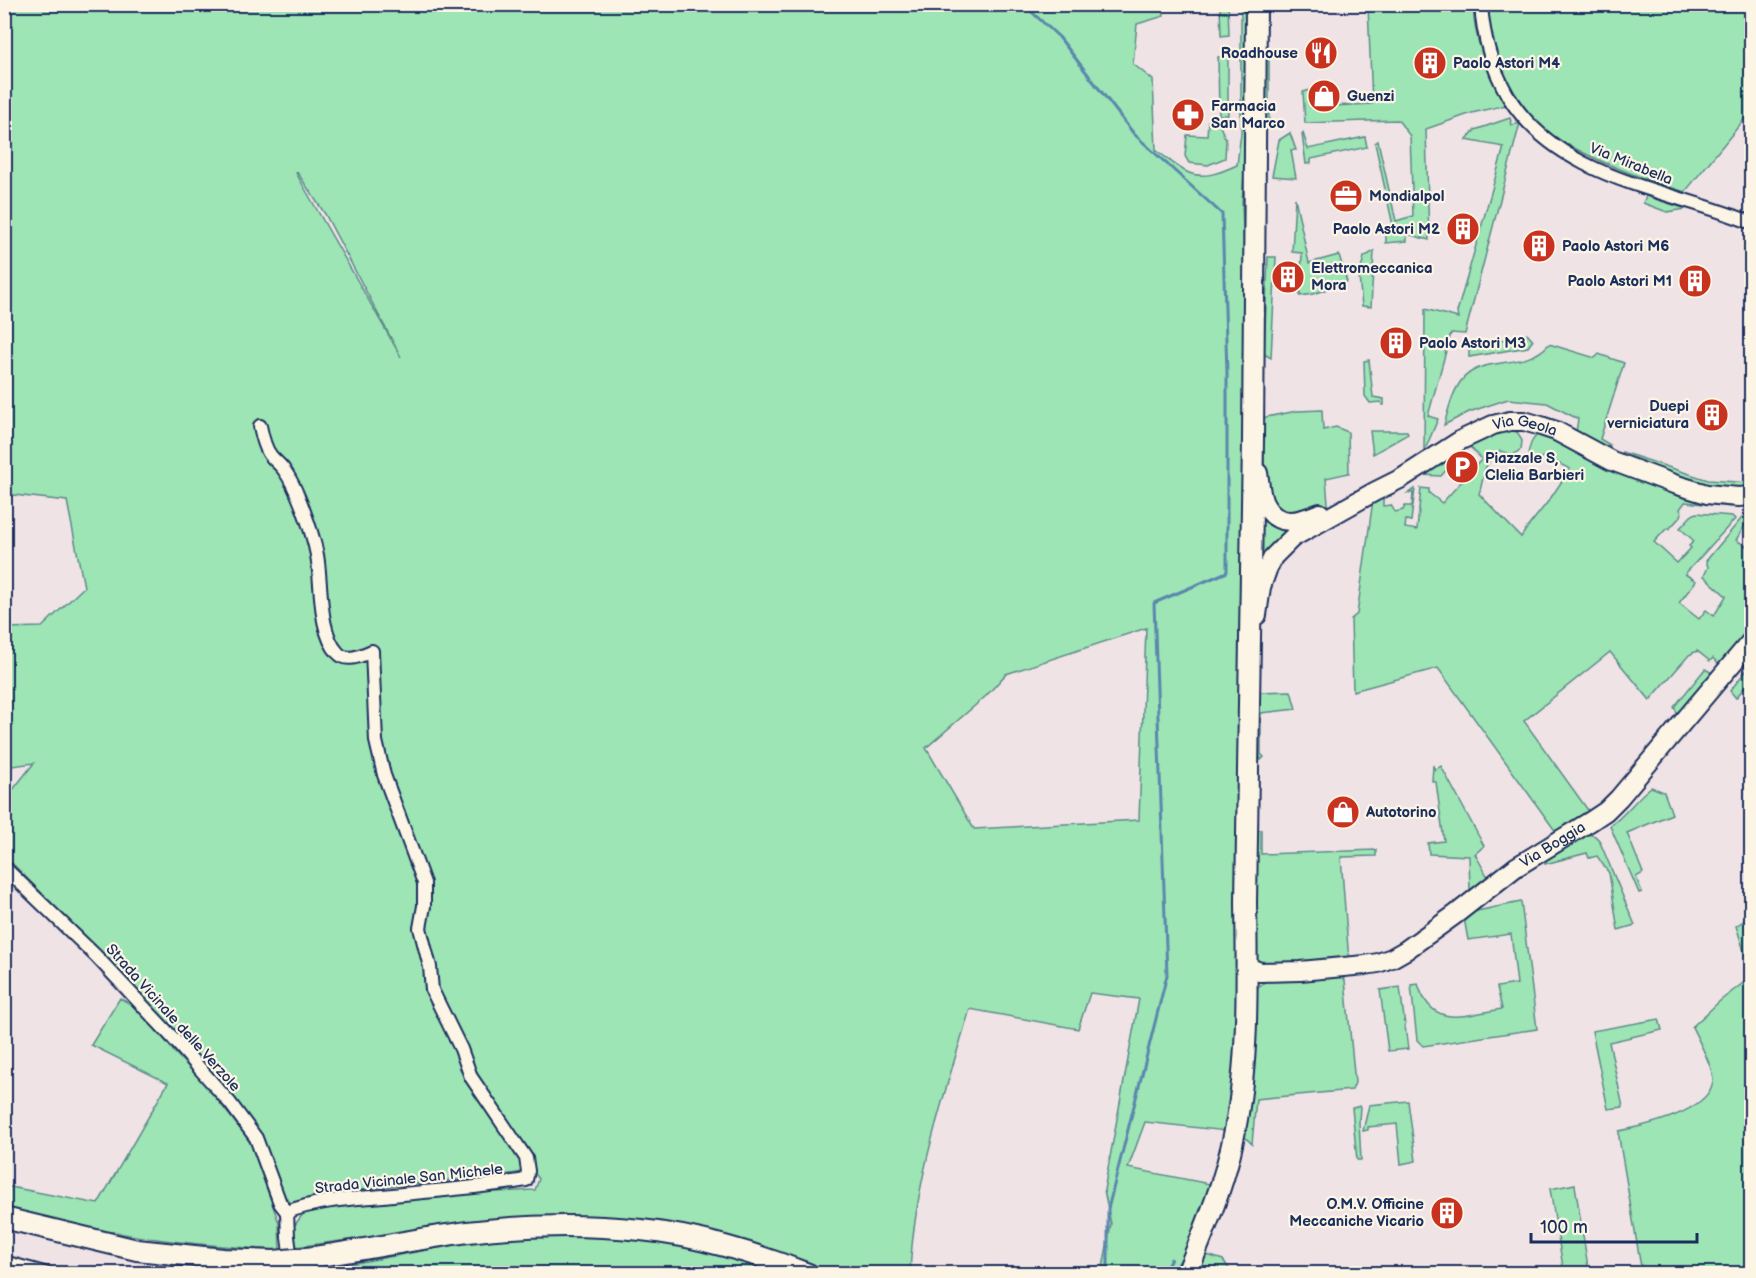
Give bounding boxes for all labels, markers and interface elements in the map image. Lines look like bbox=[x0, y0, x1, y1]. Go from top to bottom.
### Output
restaurant icon: Roadhouse bbox=[1303, 35, 1339, 71]
place label: Roadhouse bbox=[1221, 44, 1298, 63]
building icon: Paolo Astori M4 bbox=[1412, 45, 1448, 81]
place label: Paolo Astori M4 bbox=[1453, 54, 1560, 73]
shop icon: Guenzi bbox=[1306, 78, 1342, 114]
place label: Guenzi bbox=[1347, 87, 1394, 106]
pharmacy icon: Farmacia San Marco bbox=[1170, 97, 1206, 133]
place label: Farmacia San Marco bbox=[1211, 97, 1286, 133]
street label: Via Mirabella bbox=[1587, 139, 1675, 189]
office icon: Mondialpol bbox=[1328, 178, 1364, 214]
place label: Mondialpol bbox=[1369, 187, 1445, 206]
building icon: Paolo Astori M2 bbox=[1445, 211, 1481, 247]
place label: Paolo Astori M2 bbox=[1333, 220, 1440, 239]
building icon: Paolo Astori M6 bbox=[1521, 228, 1557, 264]
place label: Paolo Astori M6 bbox=[1562, 237, 1669, 256]
building icon: Elettromeccanica Mora bbox=[1270, 259, 1306, 295]
place label: Elettromeccanica Mora bbox=[1311, 259, 1433, 295]
building icon: Paolo Astori M1 bbox=[1677, 263, 1713, 299]
place label: Paolo Astori M1 bbox=[1567, 272, 1672, 291]
building icon: Paolo Astori M3 bbox=[1378, 325, 1414, 361]
place label: Paolo Astori M3 bbox=[1419, 334, 1526, 353]
place label: Duepi verniciatura bbox=[1606, 397, 1689, 433]
building icon: Duepi verniciatura bbox=[1694, 397, 1730, 433]
street label: Via Geola bbox=[1491, 411, 1560, 440]
parking icon: Piazzale S, Clelia Barbieri bbox=[1444, 449, 1480, 485]
place label: Piazzale S, Clelia Barbieri bbox=[1485, 449, 1584, 485]
shop icon: Autotorino bbox=[1325, 794, 1361, 830]
place label: Autotorino bbox=[1365, 803, 1437, 822]
street label: Via Boggia bbox=[1516, 817, 1589, 872]
street label: Strada Vicinale delle Verzole bbox=[102, 940, 244, 1096]
street label: Strada Vicinale San Michele bbox=[314, 1160, 504, 1198]
place label: O.M.V. Officine Meccaniche Vicario bbox=[1289, 1195, 1424, 1231]
building icon: O.M.V. Officine Meccaniche Vicario bbox=[1429, 1195, 1465, 1231]
scale bar bbox=[1531, 1206, 1698, 1244]
text: 100 m bbox=[1540, 1217, 1588, 1238]

